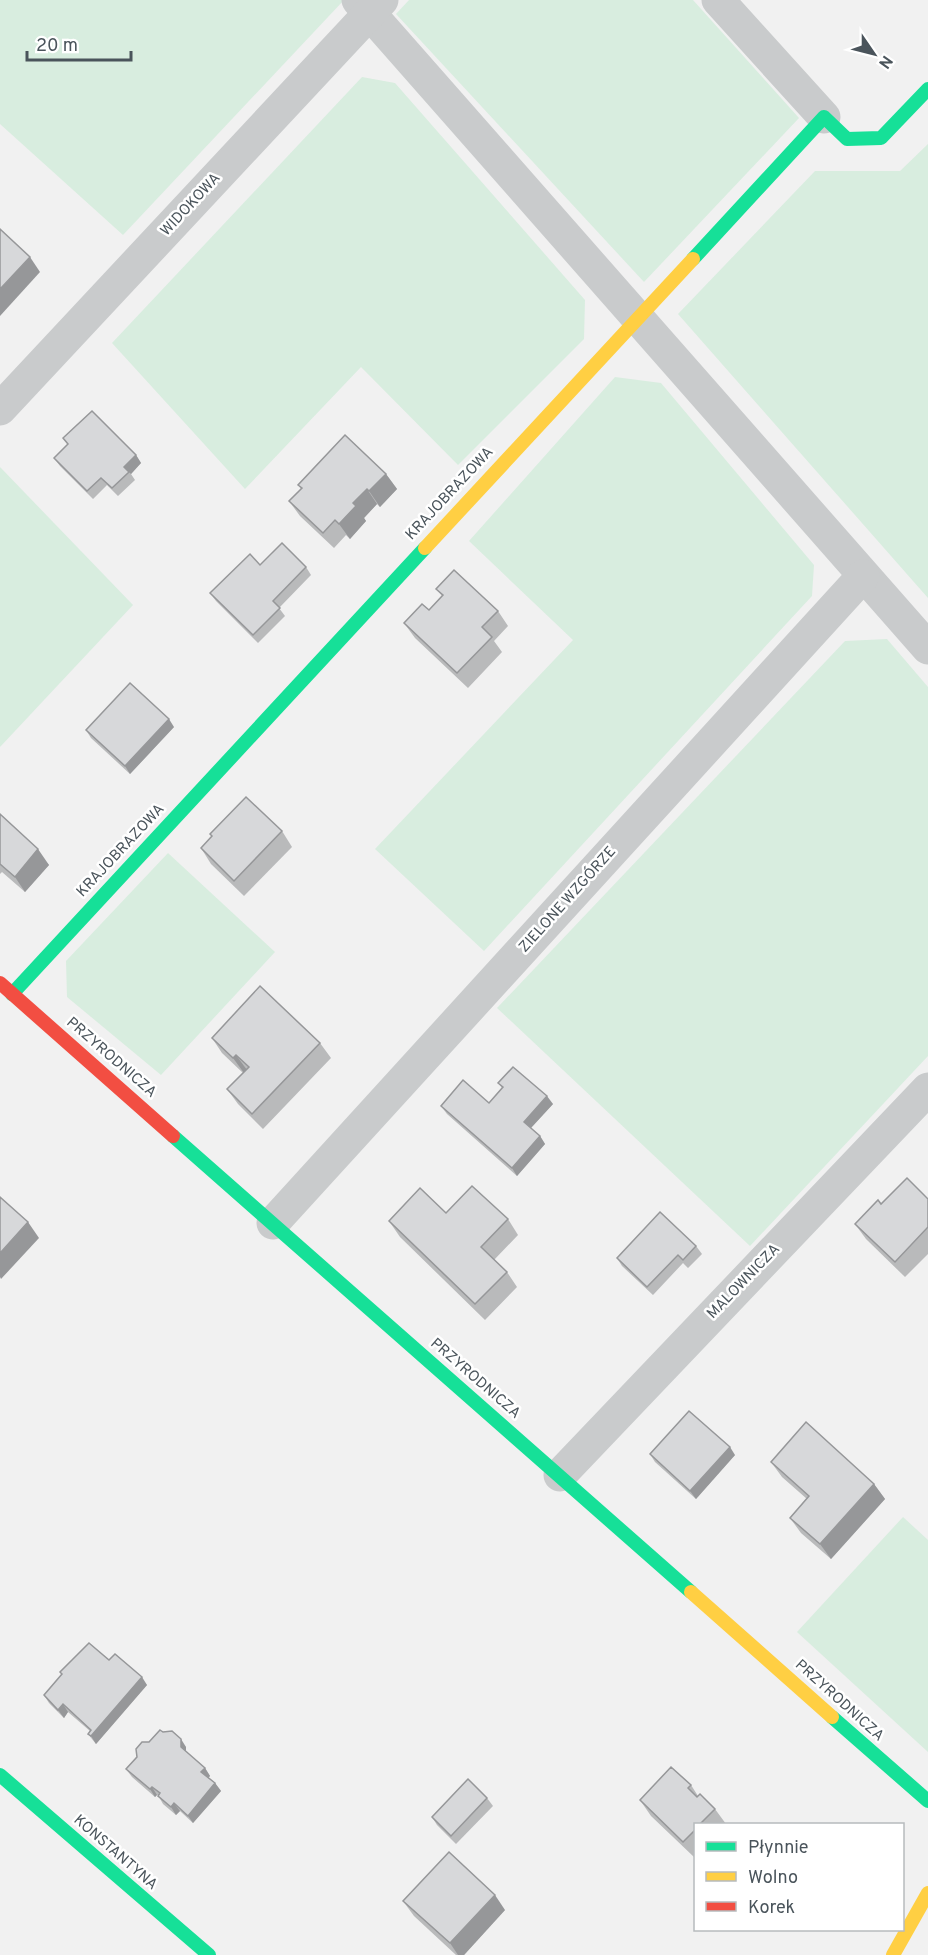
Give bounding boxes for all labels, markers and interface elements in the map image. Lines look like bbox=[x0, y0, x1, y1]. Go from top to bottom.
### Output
scale bar bbox=[27, 24, 130, 62]
north arrow bbox=[844, 24, 904, 84]
text: 20 m bbox=[36, 35, 78, 58]
text: N bbox=[873, 51, 896, 72]
street label: WIDOKOWA bbox=[157, 169, 225, 241]
street label: KRAJOBRAZOWA bbox=[402, 443, 498, 545]
street label: KRAJOBRAZOWA bbox=[73, 800, 169, 902]
street label: ZIELONE WZGÓRZE bbox=[514, 842, 621, 957]
street label: PRZYRODNICZA bbox=[62, 1014, 160, 1102]
street label: MALOWNICZA bbox=[703, 1240, 785, 1324]
street label: PRZYRODNICZA bbox=[426, 1335, 524, 1423]
street label: PRZYRODNICZA bbox=[790, 1656, 888, 1746]
street label: KONSTANTYNA bbox=[69, 1811, 161, 1895]
legend bbox=[694, 1823, 904, 1931]
text: Płynnie bbox=[748, 1837, 809, 1860]
text: Wolno bbox=[748, 1867, 798, 1890]
text: Korek bbox=[748, 1897, 795, 1920]

